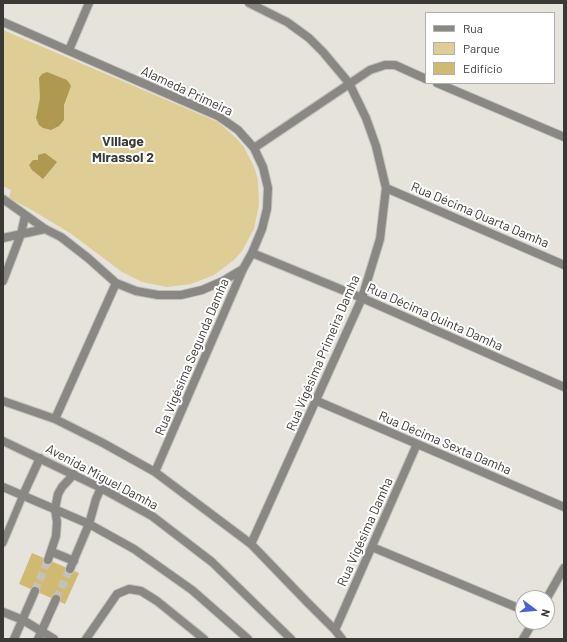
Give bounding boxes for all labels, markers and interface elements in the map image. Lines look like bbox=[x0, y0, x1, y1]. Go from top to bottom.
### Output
legend bbox=[425, 12, 555, 84]
text: Rua bbox=[463, 21, 483, 35]
text: Parque bbox=[463, 41, 500, 55]
text: Edifício bbox=[463, 61, 503, 75]
street label: Alameda Primeira bbox=[139, 63, 235, 119]
district label: Village Mirassol 2 bbox=[92, 133, 154, 166]
street label: Rua Décima Quarta Damha bbox=[409, 179, 551, 251]
street label: Rua Vigésima Primeira Damha bbox=[283, 273, 363, 433]
street label: Rua Vigésima Segunda Damha bbox=[152, 276, 232, 438]
street label: Rua Décima Quinta Damha bbox=[365, 280, 505, 354]
street label: Rua Décima Sexta Damha bbox=[376, 408, 514, 478]
street label: Avenida Miguel Damha bbox=[43, 441, 161, 513]
street label: Rua Vigésima Damha bbox=[334, 475, 396, 589]
north arrow bbox=[515, 590, 555, 630]
text: N bbox=[539, 608, 553, 618]

